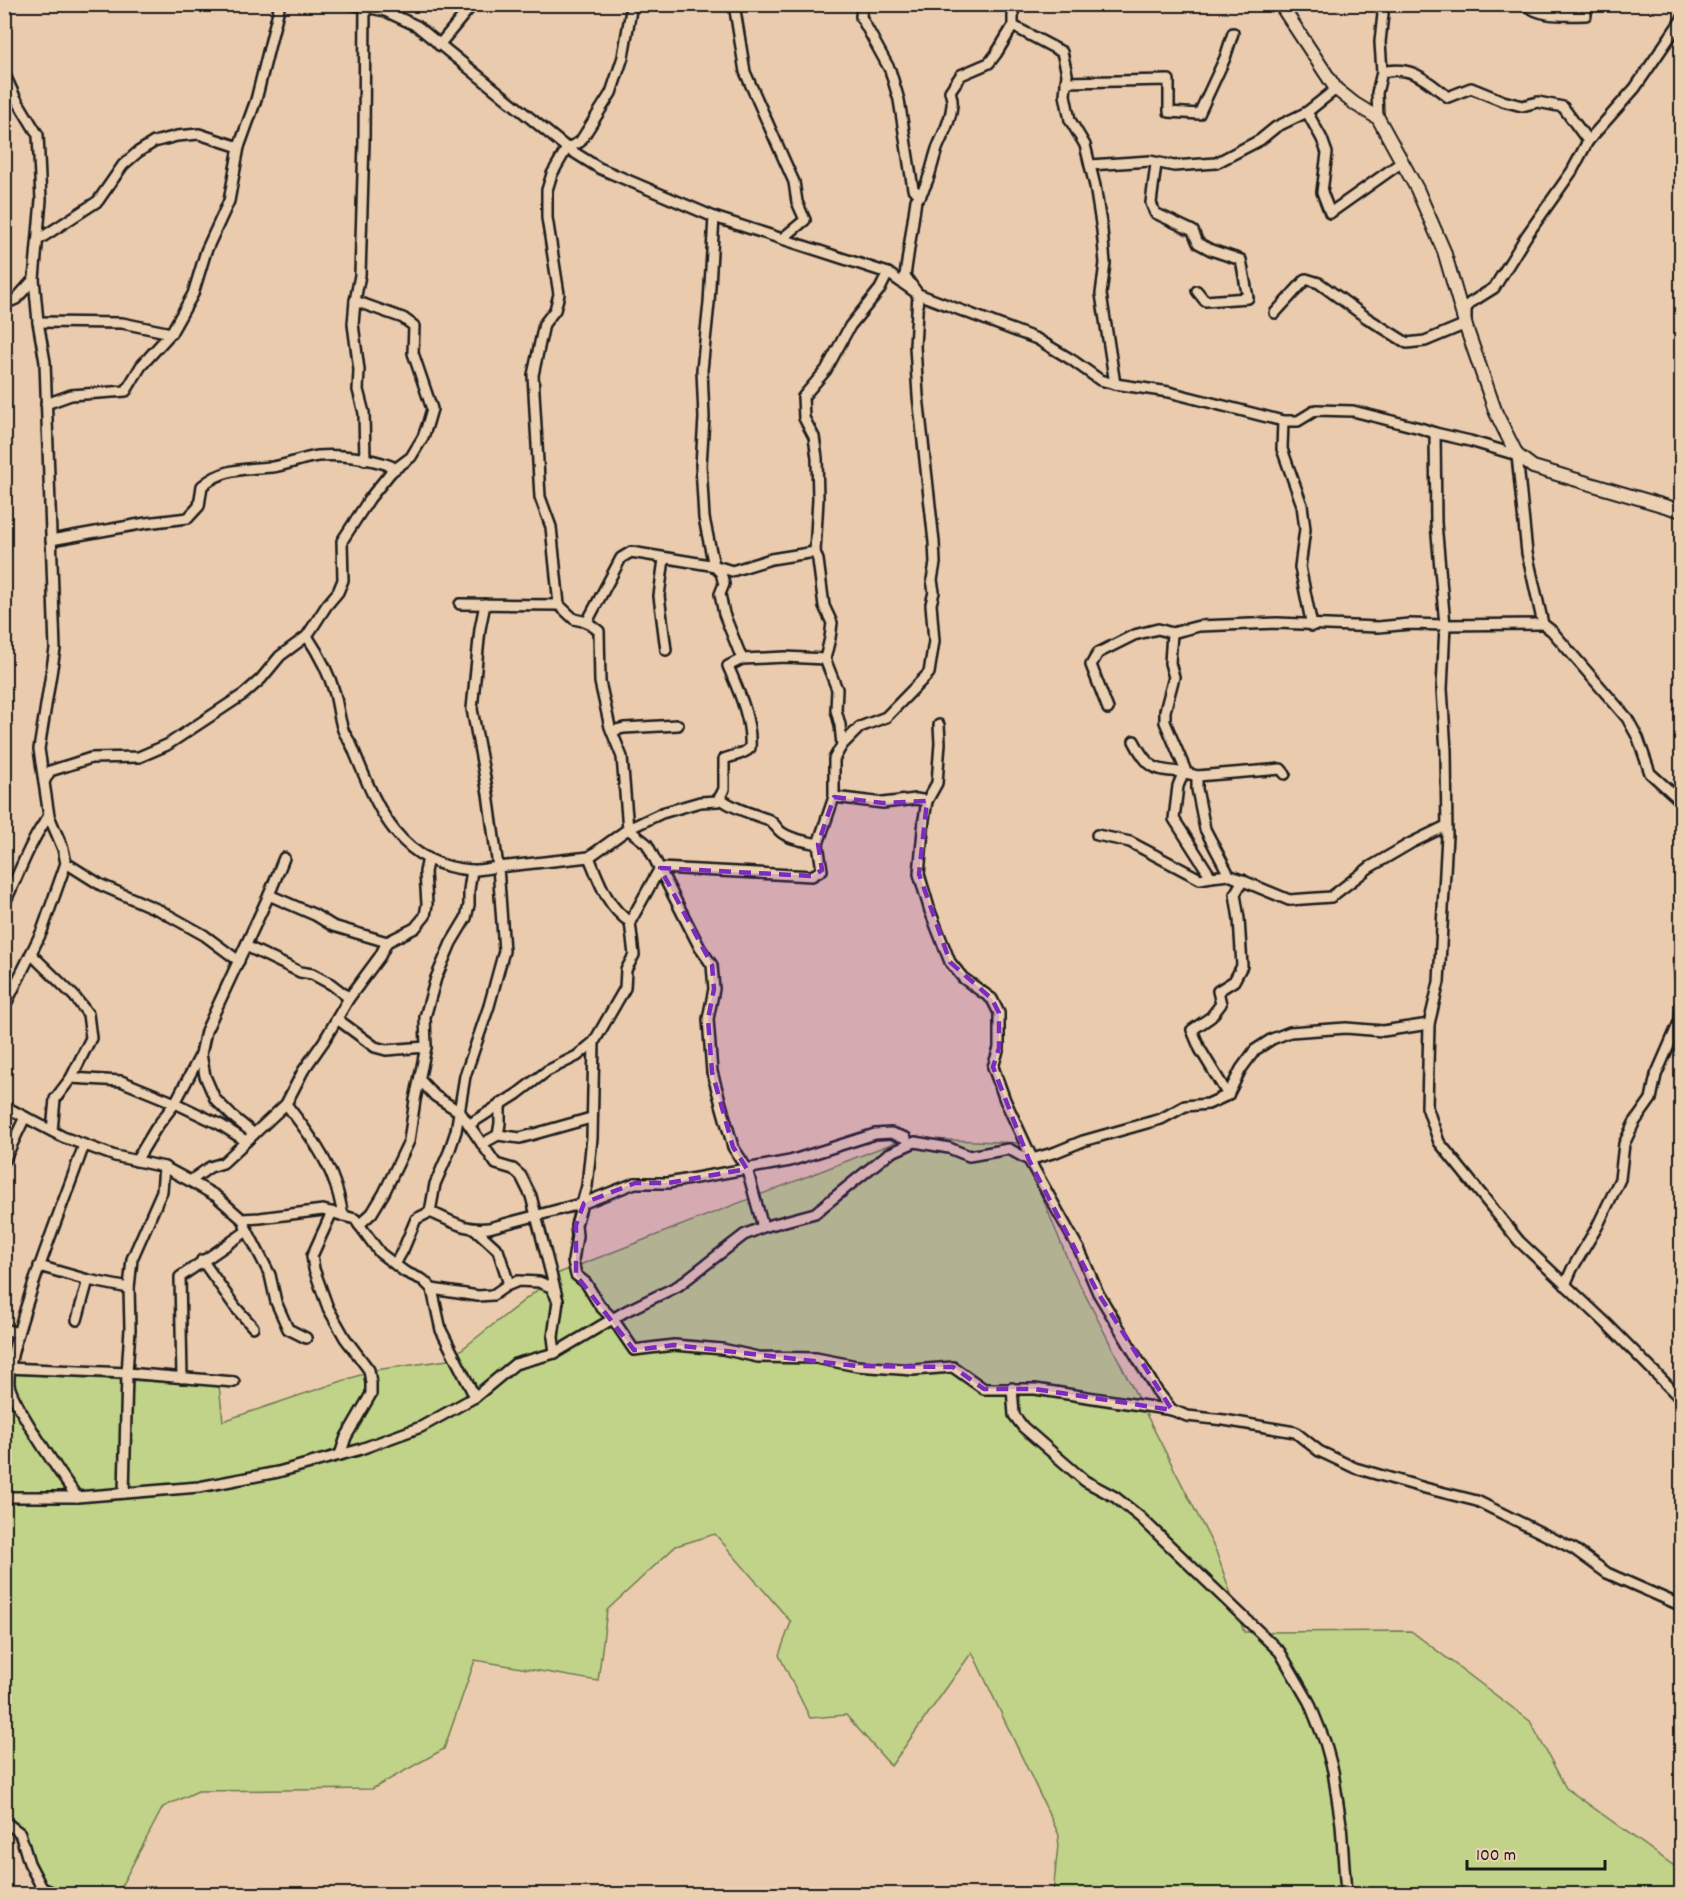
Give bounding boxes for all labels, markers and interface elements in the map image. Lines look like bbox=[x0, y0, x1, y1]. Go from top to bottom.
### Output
scale bar bbox=[1467, 1833, 1605, 1871]
text: 100 m bbox=[1476, 1844, 1516, 1869]

